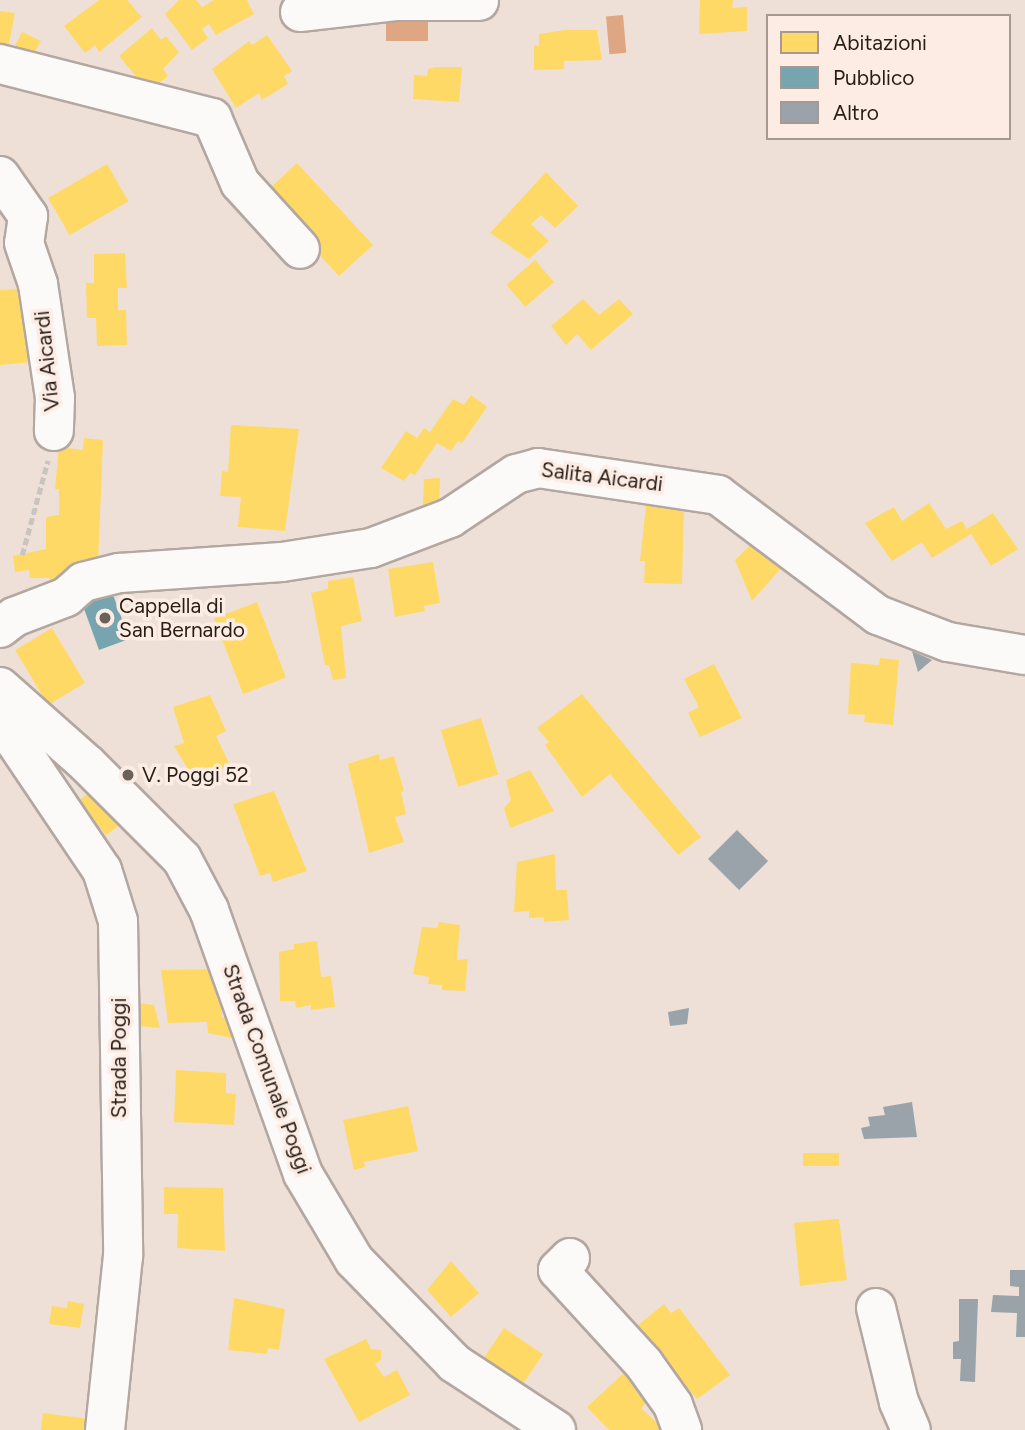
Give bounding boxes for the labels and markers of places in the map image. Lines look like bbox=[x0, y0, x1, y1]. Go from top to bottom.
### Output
place label: Cappella di San Bernardo bbox=[119, 593, 245, 643]
marker: Cappella di San Bernardo bbox=[97, 610, 113, 626]
place label: V. Poggi 52 bbox=[142, 762, 249, 788]
marker: V. Poggi 52 bbox=[120, 767, 136, 783]

